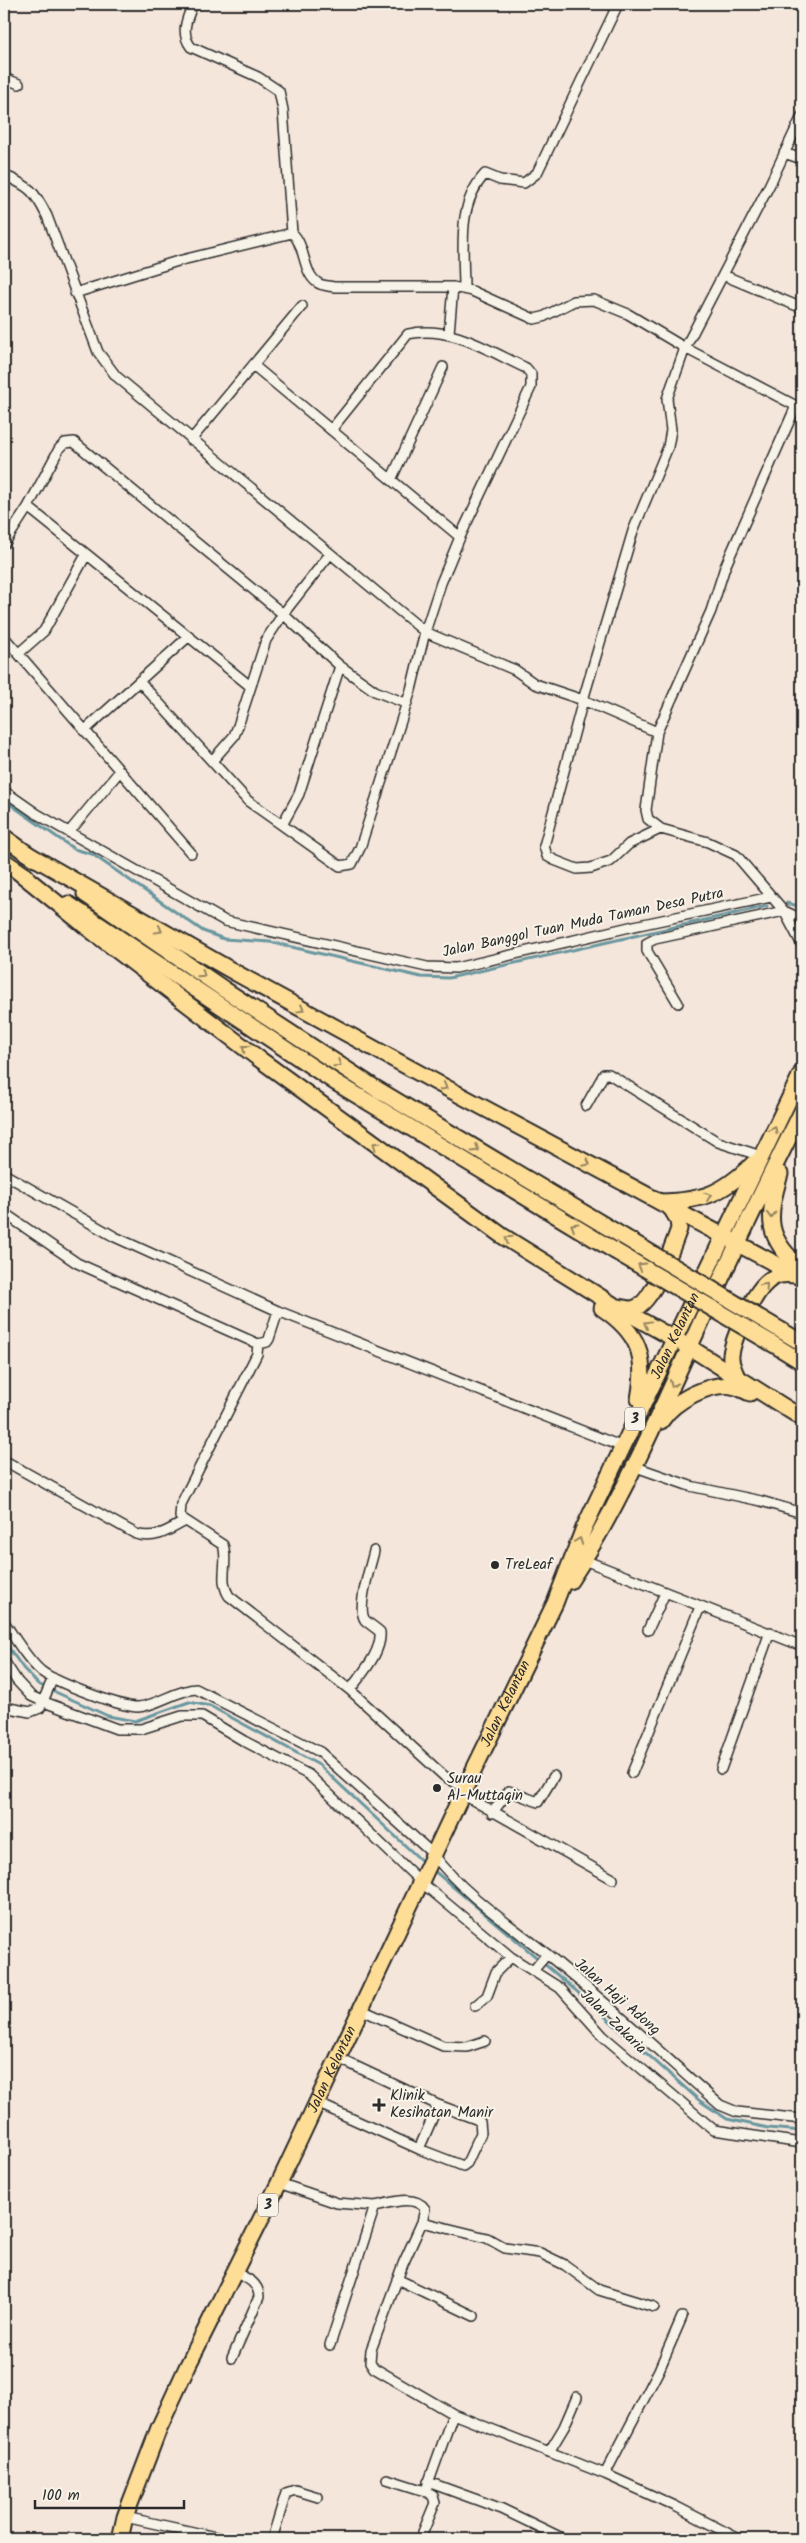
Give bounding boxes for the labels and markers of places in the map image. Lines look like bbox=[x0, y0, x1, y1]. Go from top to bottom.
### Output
place label: TreLeaf bbox=[505, 1553, 554, 1577]
marker: TreLeaf bbox=[489, 1559, 501, 1571]
place label: Surau Al-Muttaqin bbox=[447, 1767, 523, 1808]
marker: Surau Al-Muttaqin bbox=[431, 1782, 443, 1794]
place label: Klinik Kesihatan Manir bbox=[390, 2084, 494, 2125]
marker: Klinik Kesihatan Manir bbox=[372, 2098, 386, 2112]

